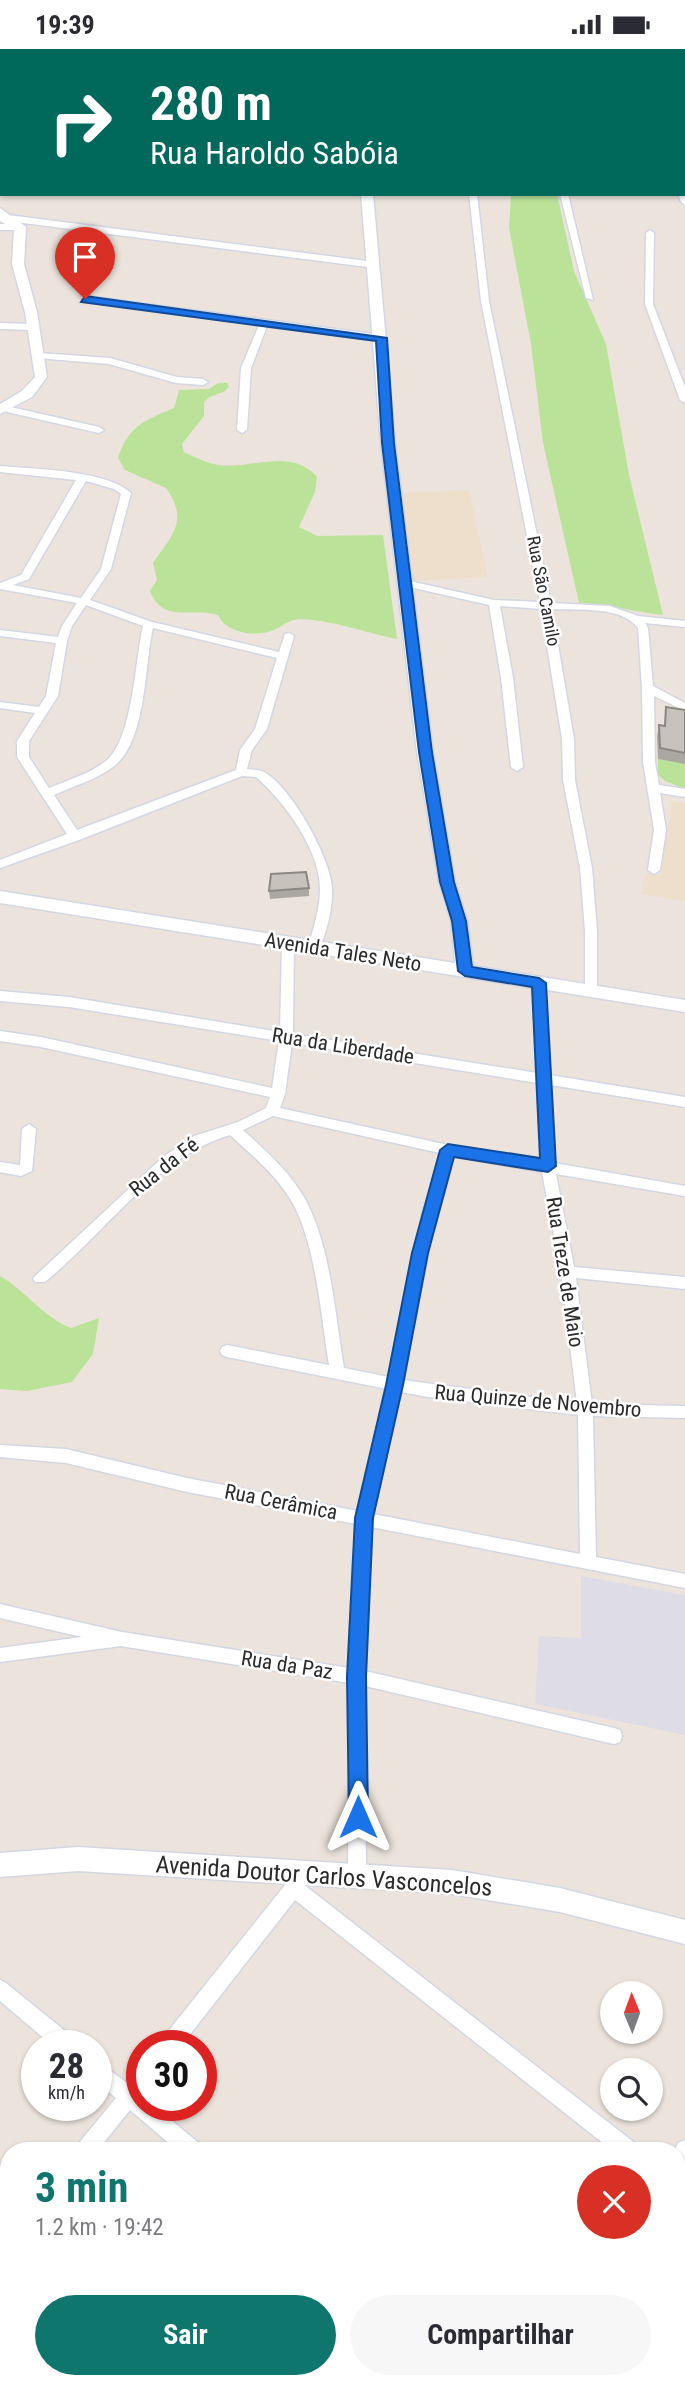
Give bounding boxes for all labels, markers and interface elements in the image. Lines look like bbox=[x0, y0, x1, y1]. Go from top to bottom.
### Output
text: 19:39 bbox=[35, 10, 95, 40]
text: 280 m bbox=[150, 75, 272, 132]
icon: right bbox=[35, 77, 126, 168]
text: Rua Haroldo Sabóia bbox=[150, 134, 399, 172]
pin bbox=[55, 227, 115, 299]
icon: arrive bbox=[66, 238, 104, 276]
street label: Rua São Camilo bbox=[523, 534, 565, 648]
street label: Avenida Tales Neto bbox=[263, 928, 423, 976]
street label: Rua da Liberdade bbox=[270, 1023, 416, 1069]
street label: Rua da Fé bbox=[125, 1132, 204, 1201]
street label: Rua Treze de Maio bbox=[541, 1195, 589, 1349]
street label: Rua Quinze de Novembro bbox=[433, 1380, 643, 1422]
street label: Rua Cerâmica bbox=[223, 1479, 339, 1525]
street label: Rua da Paz bbox=[240, 1646, 334, 1684]
position arrow bbox=[321, 1780, 395, 1854]
street label: Avenida Doutor Carlos Vasconcelos bbox=[155, 1850, 493, 1902]
north arrow bbox=[600, 1981, 663, 2044]
map controls bbox=[600, 1981, 663, 2121]
speed limit sign: 30 bbox=[126, 2030, 217, 2121]
text: 28 bbox=[49, 2046, 84, 2087]
button: search bbox=[600, 2058, 663, 2121]
text: km/h bbox=[48, 2082, 85, 2103]
text: 3 min bbox=[35, 2163, 128, 2212]
button: close bbox=[577, 2165, 651, 2239]
text: 1.2 km · 19:42 bbox=[35, 2214, 164, 2241]
button: Sair bbox=[35, 2295, 336, 2375]
button: Compartilhar bbox=[350, 2295, 651, 2375]

